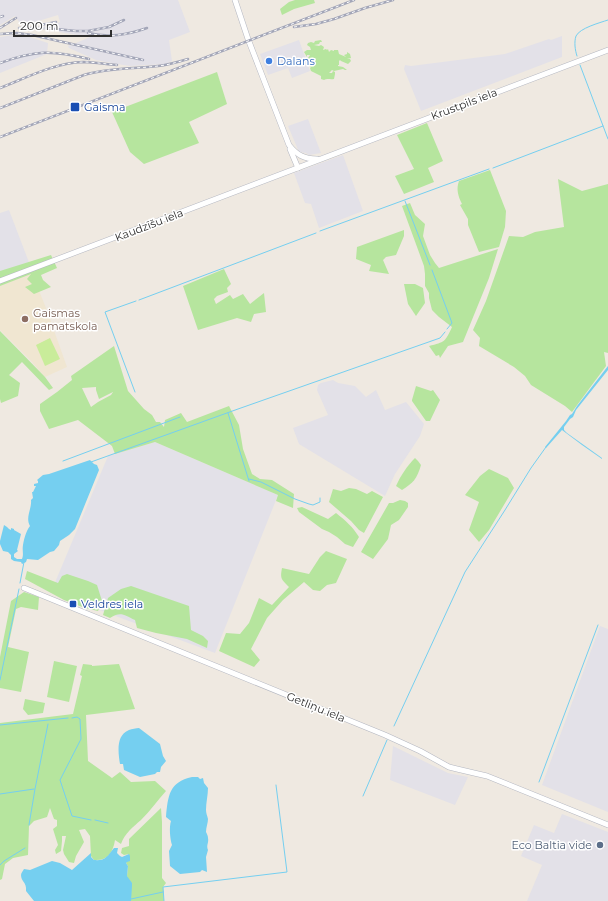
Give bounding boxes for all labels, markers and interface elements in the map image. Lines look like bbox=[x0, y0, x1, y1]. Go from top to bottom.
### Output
scale bar bbox=[14, 12, 111, 38]
text: 200 m bbox=[20, 18, 59, 33]
place label: Dalans bbox=[277, 54, 315, 68]
marker: Dalans bbox=[264, 56, 274, 66]
street label: Krustpils iela bbox=[429, 85, 499, 123]
place label: Gaisma bbox=[84, 100, 125, 114]
marker: Gaisma bbox=[69, 101, 81, 113]
street label: Kaudzīšu iela bbox=[113, 206, 185, 244]
place label: Gaismas pamatskola bbox=[33, 306, 98, 333]
marker: Gaismas pamatskola bbox=[20, 314, 30, 324]
place label: Veldres iela bbox=[81, 597, 143, 611]
marker: Veldres iela bbox=[68, 599, 78, 609]
street label: Getliņu iela bbox=[284, 689, 348, 725]
place label: Eco Baltia vide bbox=[511, 838, 592, 852]
marker: Eco Baltia vide bbox=[595, 840, 605, 850]

